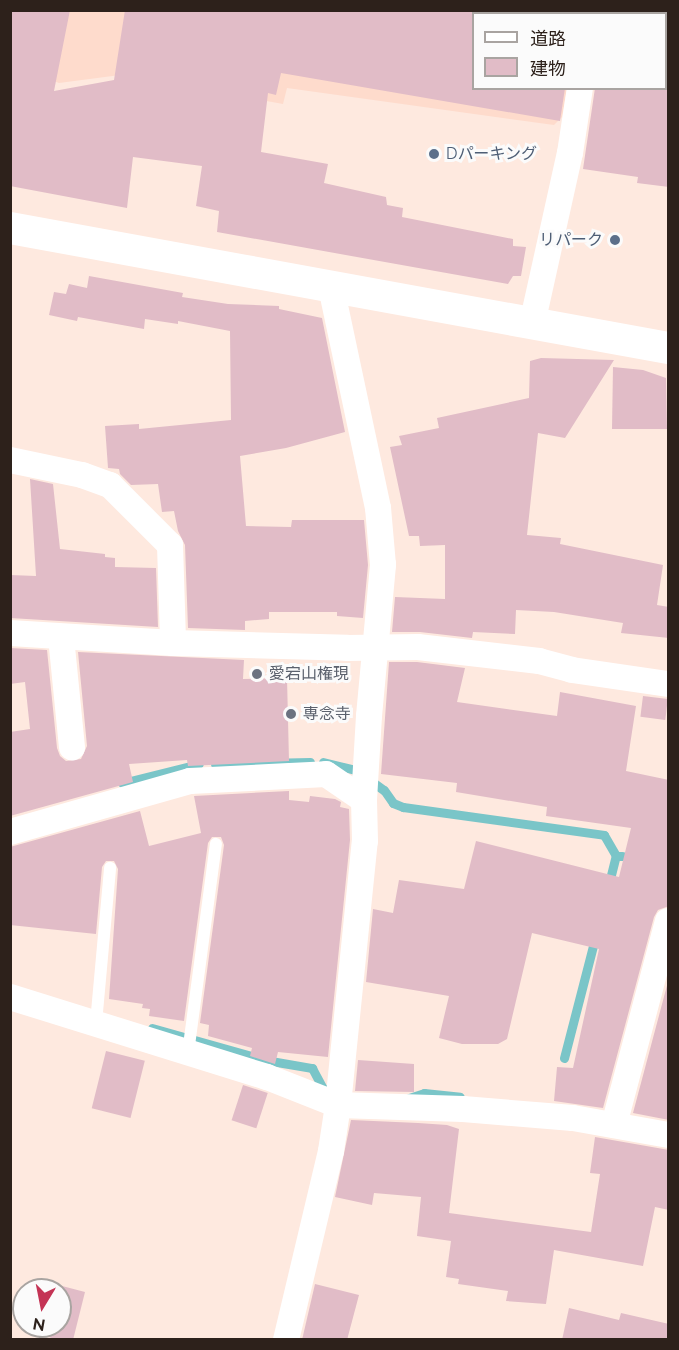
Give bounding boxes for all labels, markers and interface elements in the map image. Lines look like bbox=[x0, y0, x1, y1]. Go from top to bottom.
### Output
legend bbox=[472, 12, 667, 90]
text: 道路 bbox=[530, 28, 566, 49]
text: 建物 bbox=[530, 58, 566, 79]
place label: Dパーキング bbox=[446, 144, 537, 164]
marker: Dパーキング bbox=[427, 147, 441, 161]
place label: リパーク bbox=[539, 230, 603, 250]
marker: リパーク bbox=[608, 233, 622, 247]
place label: 愛宕山権現 bbox=[269, 664, 349, 684]
marker: 愛宕山権現 bbox=[250, 667, 264, 681]
place label: 専念寺 bbox=[303, 704, 351, 724]
marker: 専念寺 bbox=[284, 707, 298, 721]
north arrow bbox=[12, 1278, 72, 1338]
text: N bbox=[31, 1314, 47, 1335]

